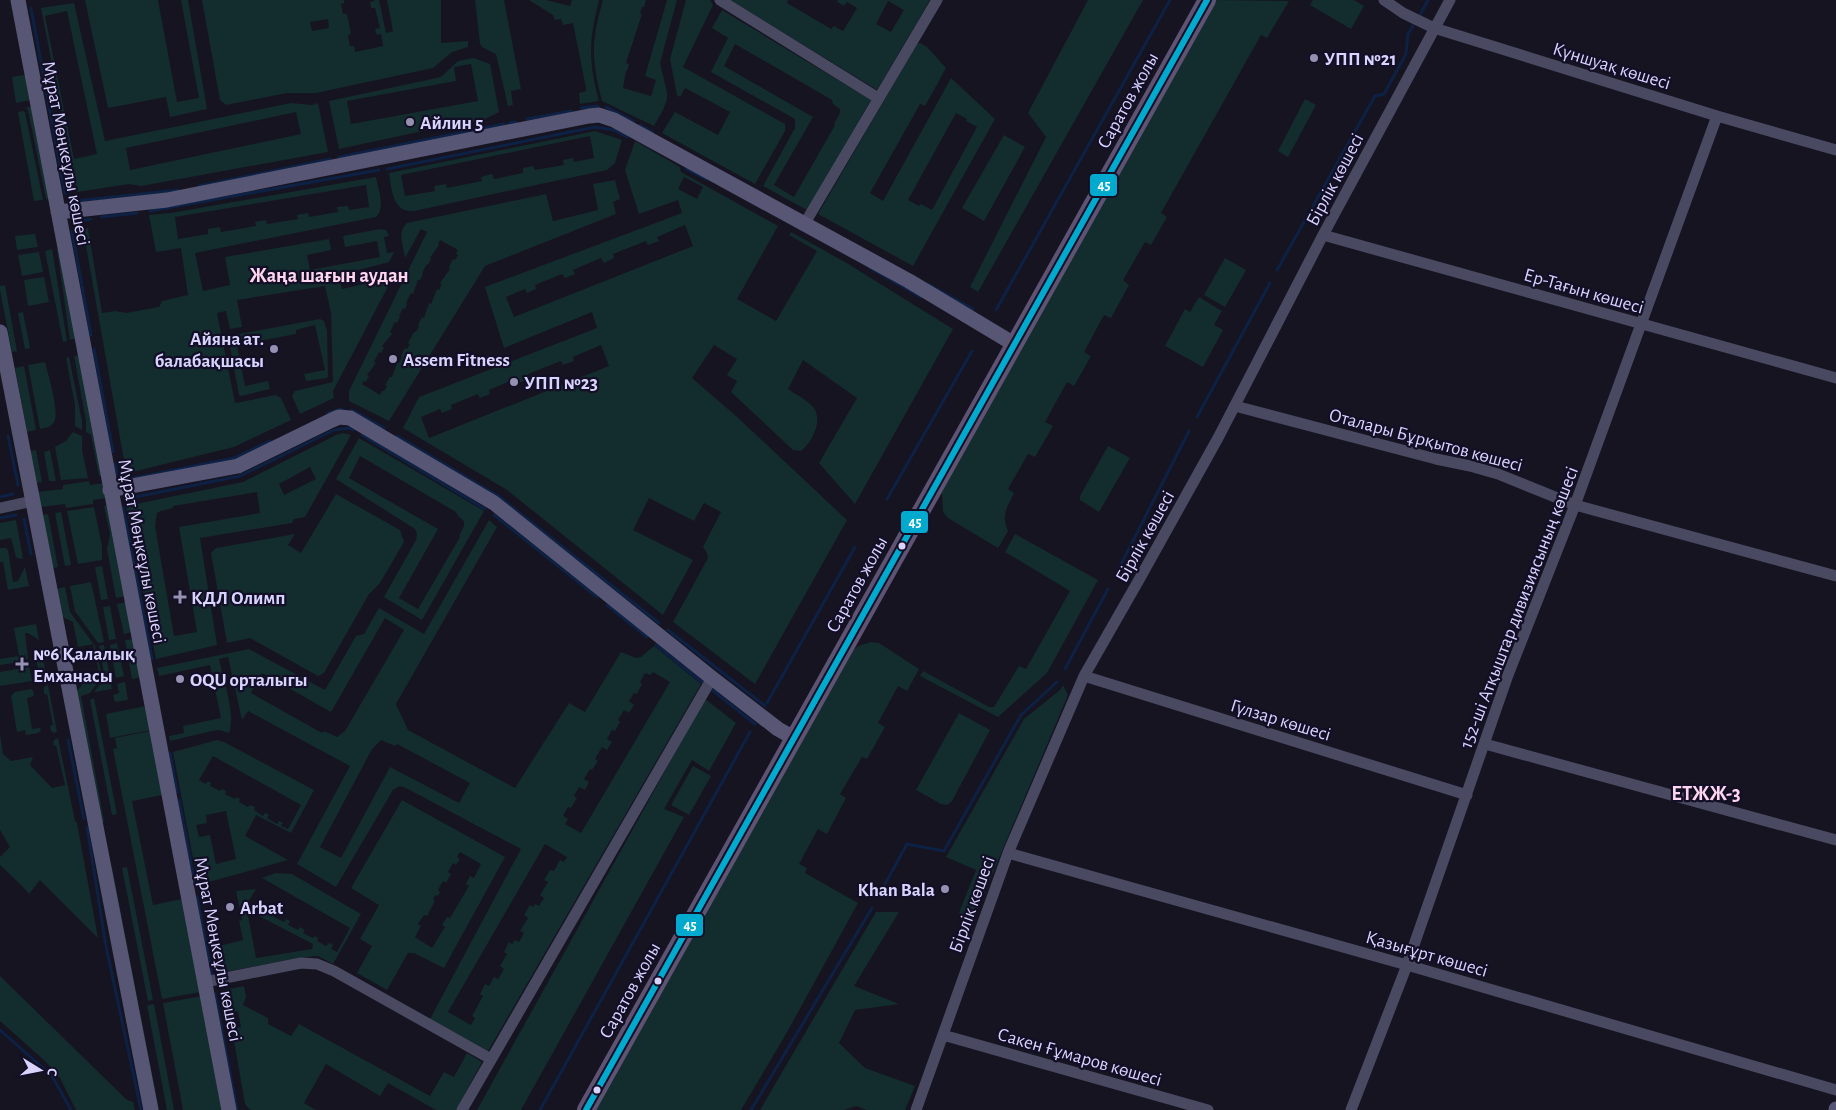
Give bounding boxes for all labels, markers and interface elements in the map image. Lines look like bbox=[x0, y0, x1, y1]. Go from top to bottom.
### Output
street label: Күншуақ көшесі bbox=[1550, 39, 1673, 93]
street label: Саратов жолы bbox=[1094, 50, 1162, 152]
place label: УПП №21 bbox=[1324, 50, 1397, 69]
marker: УПП №21 bbox=[1308, 52, 1320, 64]
street label: Мұрат Мөңкеұлы көшесі bbox=[38, 59, 93, 247]
place label: Айлин 5 bbox=[420, 114, 483, 133]
marker: Айлин 5 bbox=[404, 116, 416, 128]
street label: Бірлік көшесі bbox=[1303, 130, 1368, 229]
line badge: 45 bbox=[1089, 173, 1118, 197]
text: 45 bbox=[1097, 179, 1111, 193]
street label: Ер-Тағын көшесі bbox=[1521, 265, 1646, 318]
district label: Жаңа шағын аудан bbox=[249, 266, 409, 286]
place label: Айяна ат. балабақшасы bbox=[155, 330, 264, 371]
marker: Айяна ат. балабақшасы bbox=[268, 343, 280, 355]
place label: Assem Fitness bbox=[403, 351, 510, 370]
marker: Assem Fitness bbox=[387, 353, 399, 365]
place label: УПП №23 bbox=[524, 374, 598, 393]
marker: УПП №23 bbox=[508, 376, 520, 388]
street label: Оталары Бұрқытов көшесі bbox=[1327, 405, 1524, 475]
street label: Мұрат Мөңкеұлы көшесі bbox=[114, 457, 169, 645]
street label: 152-ші Атқыштар дивизиясының көшесі bbox=[1457, 464, 1582, 751]
street label: Бірлік көшесі bbox=[1112, 488, 1178, 586]
line badge: 45 bbox=[900, 510, 929, 534]
text: 45 bbox=[908, 516, 922, 530]
street label: Саратов жолы bbox=[823, 534, 891, 636]
unlabelled marker bbox=[897, 541, 907, 551]
place label: КДЛ Олимп bbox=[191, 589, 285, 608]
marker: КДЛ Олимп bbox=[173, 590, 187, 604]
place label: №6 Қалалық Емханасы bbox=[33, 645, 135, 686]
marker: №6 Қалалық Емханасы bbox=[15, 657, 29, 671]
place label: OQU орталыгы bbox=[190, 671, 308, 690]
marker: OQU орталыгы bbox=[174, 673, 186, 685]
street label: Гүлзар көшесі bbox=[1228, 696, 1333, 745]
district label: ЕТЖЖ-3 bbox=[1671, 784, 1741, 804]
street label: Бірлік көшесі bbox=[946, 854, 999, 956]
street label: Мұрат Мөңкеұлы көшесі bbox=[190, 855, 245, 1043]
place label: Khan Bala bbox=[858, 881, 935, 900]
marker: Khan Bala bbox=[939, 883, 951, 895]
place label: Arbat bbox=[240, 899, 284, 918]
marker: Arbat bbox=[224, 901, 236, 913]
line badge: 45 bbox=[675, 913, 704, 937]
text: 45 bbox=[683, 919, 697, 933]
street label: Қазығұрт көшесі bbox=[1363, 928, 1490, 981]
street label: Саратов жолы bbox=[596, 940, 664, 1042]
unlabelled marker bbox=[653, 976, 663, 986]
street label: Сакен Ғұмаров көшесі bbox=[995, 1025, 1164, 1090]
north arrow bbox=[15, 1045, 65, 1095]
text: С bbox=[44, 1067, 59, 1077]
unlabelled marker bbox=[592, 1085, 602, 1095]

